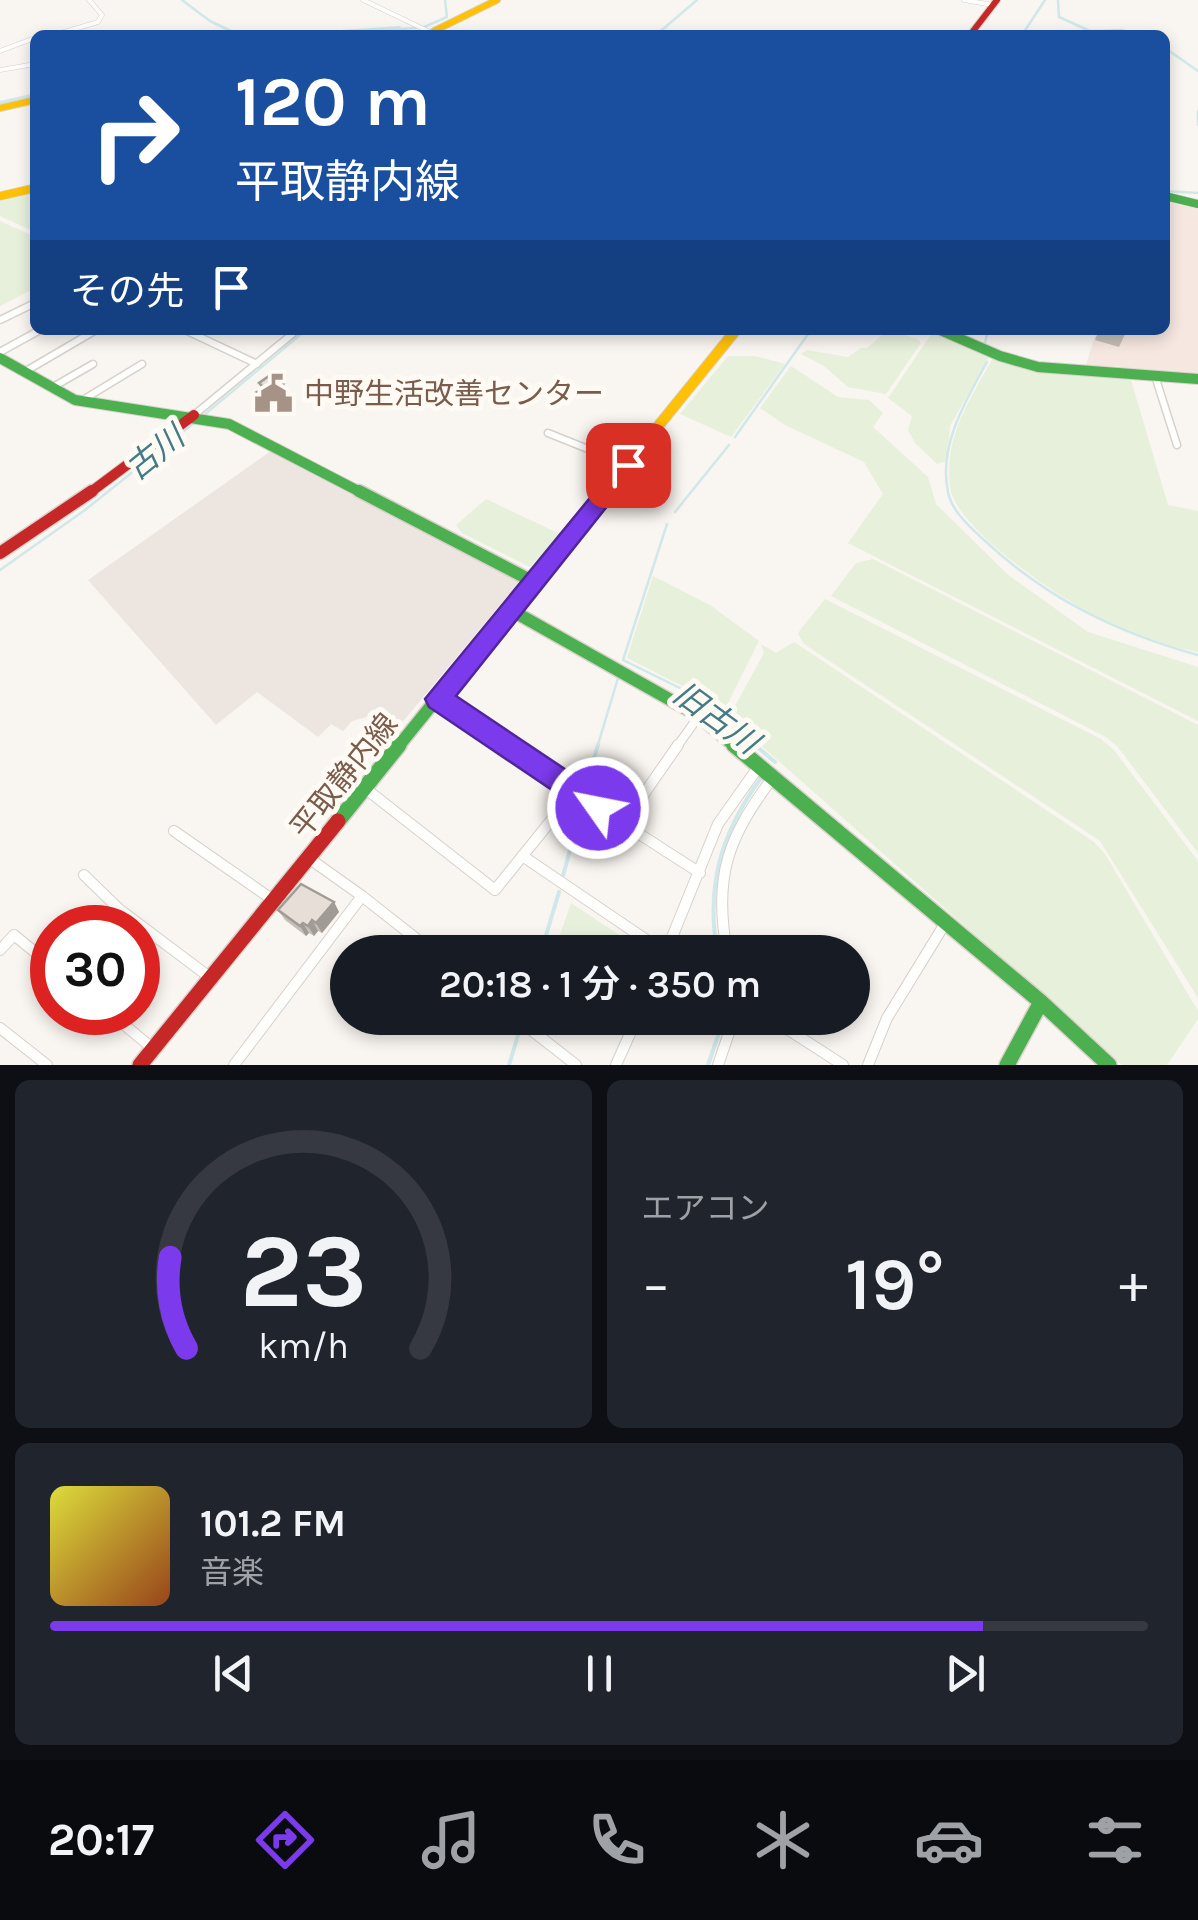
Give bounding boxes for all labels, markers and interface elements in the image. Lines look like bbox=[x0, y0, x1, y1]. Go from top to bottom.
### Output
text: 120 m bbox=[235, 61, 431, 143]
icon: right bbox=[70, 70, 200, 200]
text: 平取静内線 bbox=[235, 156, 460, 208]
icon: arrive bbox=[204, 260, 259, 315]
text: その先 bbox=[70, 269, 184, 314]
public building icon: 中野生活改善センター bbox=[253, 373, 295, 415]
place label: 中野生活改善センター bbox=[304, 376, 604, 412]
water label: 古川 bbox=[118, 417, 194, 488]
pin bbox=[586, 423, 671, 508]
icon: arrive bbox=[601, 438, 656, 493]
water label: 旧古川 bbox=[666, 675, 768, 763]
street label: 平取静内線 bbox=[283, 706, 405, 846]
position arrow bbox=[546, 756, 650, 860]
speed limit sign: 30 bbox=[30, 905, 160, 1035]
text: 20:18 · 1 分 · 350 m bbox=[439, 962, 761, 1007]
text: エアコン bbox=[642, 1190, 770, 1227]
text: 23 bbox=[239, 1211, 367, 1332]
text: 19° bbox=[845, 1240, 944, 1328]
text: − bbox=[642, 1252, 670, 1316]
text: + bbox=[1119, 1252, 1148, 1316]
text: km/h bbox=[258, 1325, 349, 1367]
text: 101.2 FM bbox=[200, 1501, 346, 1546]
text: 音楽 bbox=[200, 1554, 264, 1591]
icon: previous bbox=[206, 1646, 261, 1701]
icon: pause bbox=[572, 1646, 627, 1701]
icon: next bbox=[938, 1646, 993, 1701]
icon: directions bbox=[250, 1805, 320, 1875]
icon: music bbox=[416, 1805, 486, 1875]
icon: phone bbox=[582, 1805, 652, 1875]
icon: climate bbox=[748, 1805, 818, 1875]
icon: car bbox=[914, 1805, 984, 1875]
icon: filters bbox=[1080, 1805, 1150, 1875]
text: 20:17 bbox=[48, 1814, 154, 1866]

